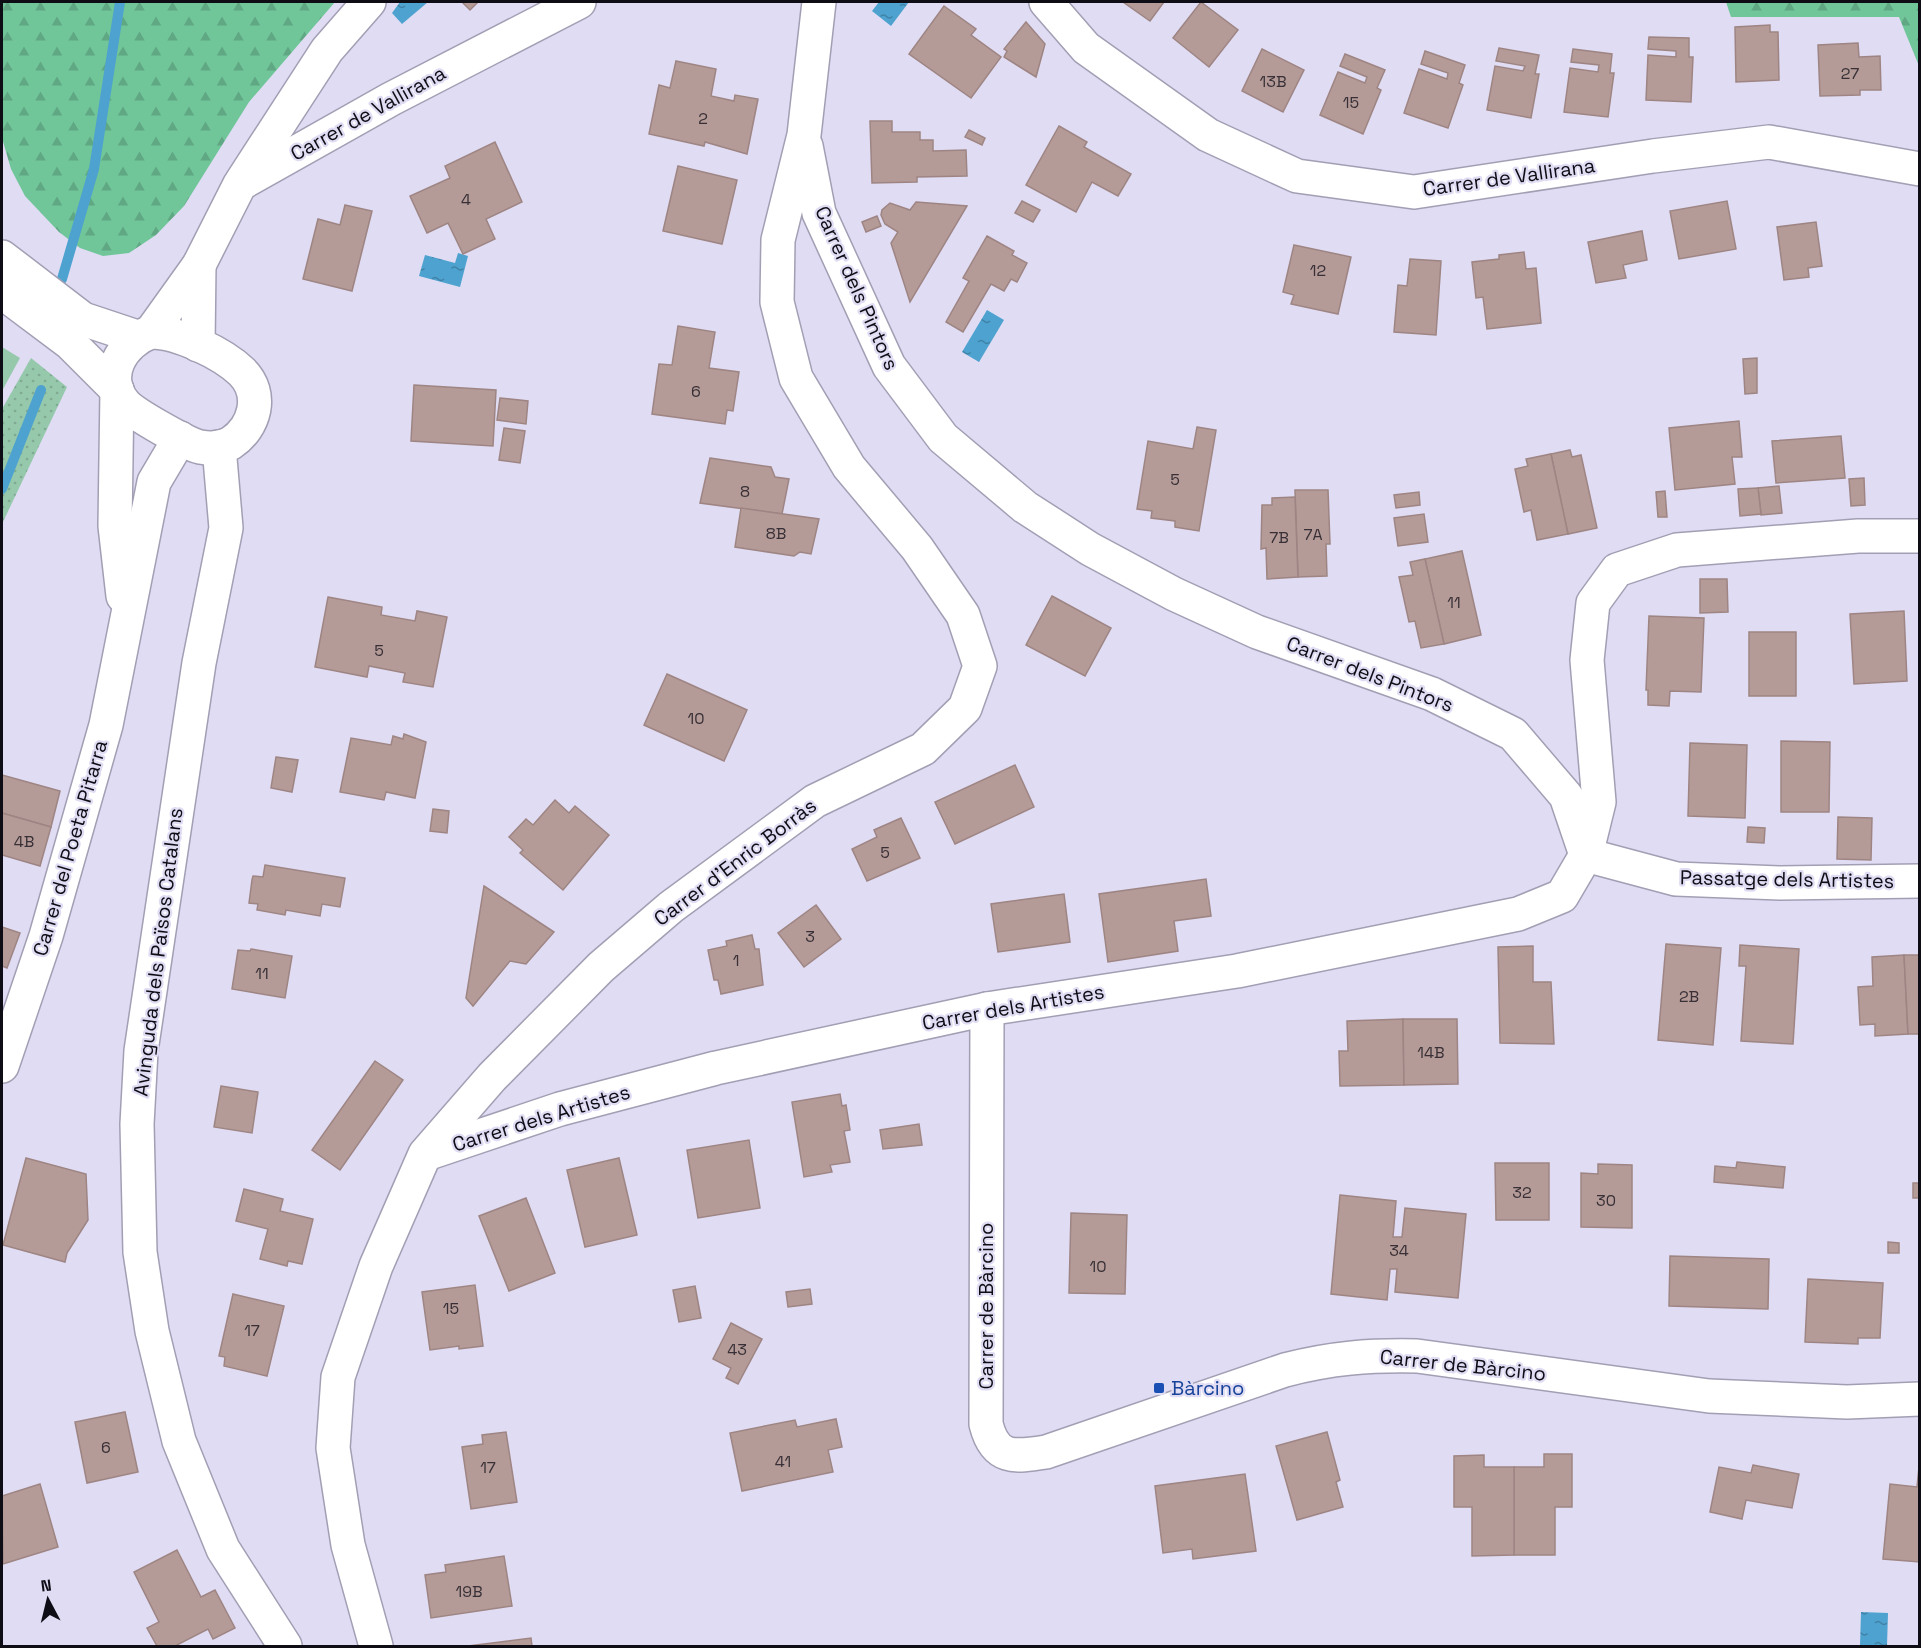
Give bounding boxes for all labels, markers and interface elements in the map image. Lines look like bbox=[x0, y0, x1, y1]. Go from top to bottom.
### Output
street label: Carrer de Vallirana bbox=[286, 60, 450, 166]
house number: 27 bbox=[1841, 63, 1859, 84]
house number: 13B bbox=[1260, 71, 1286, 92]
house number: 15 bbox=[1343, 92, 1359, 113]
house number: 2 bbox=[698, 108, 708, 129]
street label: Carrer de Vallirana bbox=[1421, 152, 1597, 202]
house number: 4 bbox=[461, 189, 471, 210]
street label: Carrer dels Pintors bbox=[809, 202, 905, 374]
house number: 12 bbox=[1310, 260, 1326, 281]
house number: 6 bbox=[691, 381, 701, 402]
house number: 5 bbox=[1170, 469, 1180, 490]
house number: 8 bbox=[740, 481, 750, 502]
house number: 8B bbox=[766, 523, 786, 544]
house number: 7A bbox=[1303, 524, 1323, 545]
house number: 7B bbox=[1269, 527, 1289, 548]
house number: 11 bbox=[1447, 592, 1461, 613]
street label: Carrer dels Pintors bbox=[1283, 630, 1457, 718]
house number: 5 bbox=[374, 640, 384, 661]
house number: 10 bbox=[688, 708, 704, 729]
street label: Carrer del Poeta Pitarra bbox=[27, 737, 113, 959]
street label: Carrer d'Enric Borràs bbox=[649, 792, 821, 932]
street label: Avinguda dels Països Catalans bbox=[127, 806, 189, 1098]
house number: 4B bbox=[14, 831, 34, 852]
house number: 5 bbox=[880, 842, 890, 863]
street label: Passatge dels Artistes bbox=[1680, 864, 1894, 894]
house number: 3 bbox=[805, 926, 815, 947]
house number: 1 bbox=[733, 950, 739, 971]
house number: 11 bbox=[255, 963, 269, 984]
street label: Carrer dels Artistes bbox=[920, 978, 1106, 1036]
house number: 2B bbox=[1679, 986, 1699, 1007]
house number: 14B bbox=[1417, 1042, 1445, 1063]
street label: Carrer dels Artistes bbox=[449, 1079, 633, 1157]
house number: 32 bbox=[1512, 1182, 1532, 1203]
house number: 30 bbox=[1596, 1190, 1616, 1211]
street label: Carrer de Bàrcino bbox=[973, 1223, 999, 1389]
house number: 34 bbox=[1389, 1240, 1409, 1261]
house number: 10 bbox=[1090, 1256, 1106, 1277]
house number: 15 bbox=[443, 1298, 459, 1319]
house number: 17 bbox=[244, 1320, 260, 1341]
house number: 43 bbox=[727, 1339, 747, 1360]
street label: Carrer de Bàrcino bbox=[1379, 1343, 1547, 1387]
place label: Bàrcino bbox=[1171, 1375, 1244, 1401]
marker: Bàrcino bbox=[1152, 1381, 1166, 1395]
house number: 6 bbox=[101, 1437, 111, 1458]
house number: 41 bbox=[775, 1451, 791, 1472]
house number: 17 bbox=[480, 1457, 496, 1478]
north arrow bbox=[18, 1570, 78, 1630]
text: N bbox=[40, 1575, 53, 1597]
house number: 19B bbox=[455, 1581, 483, 1602]

